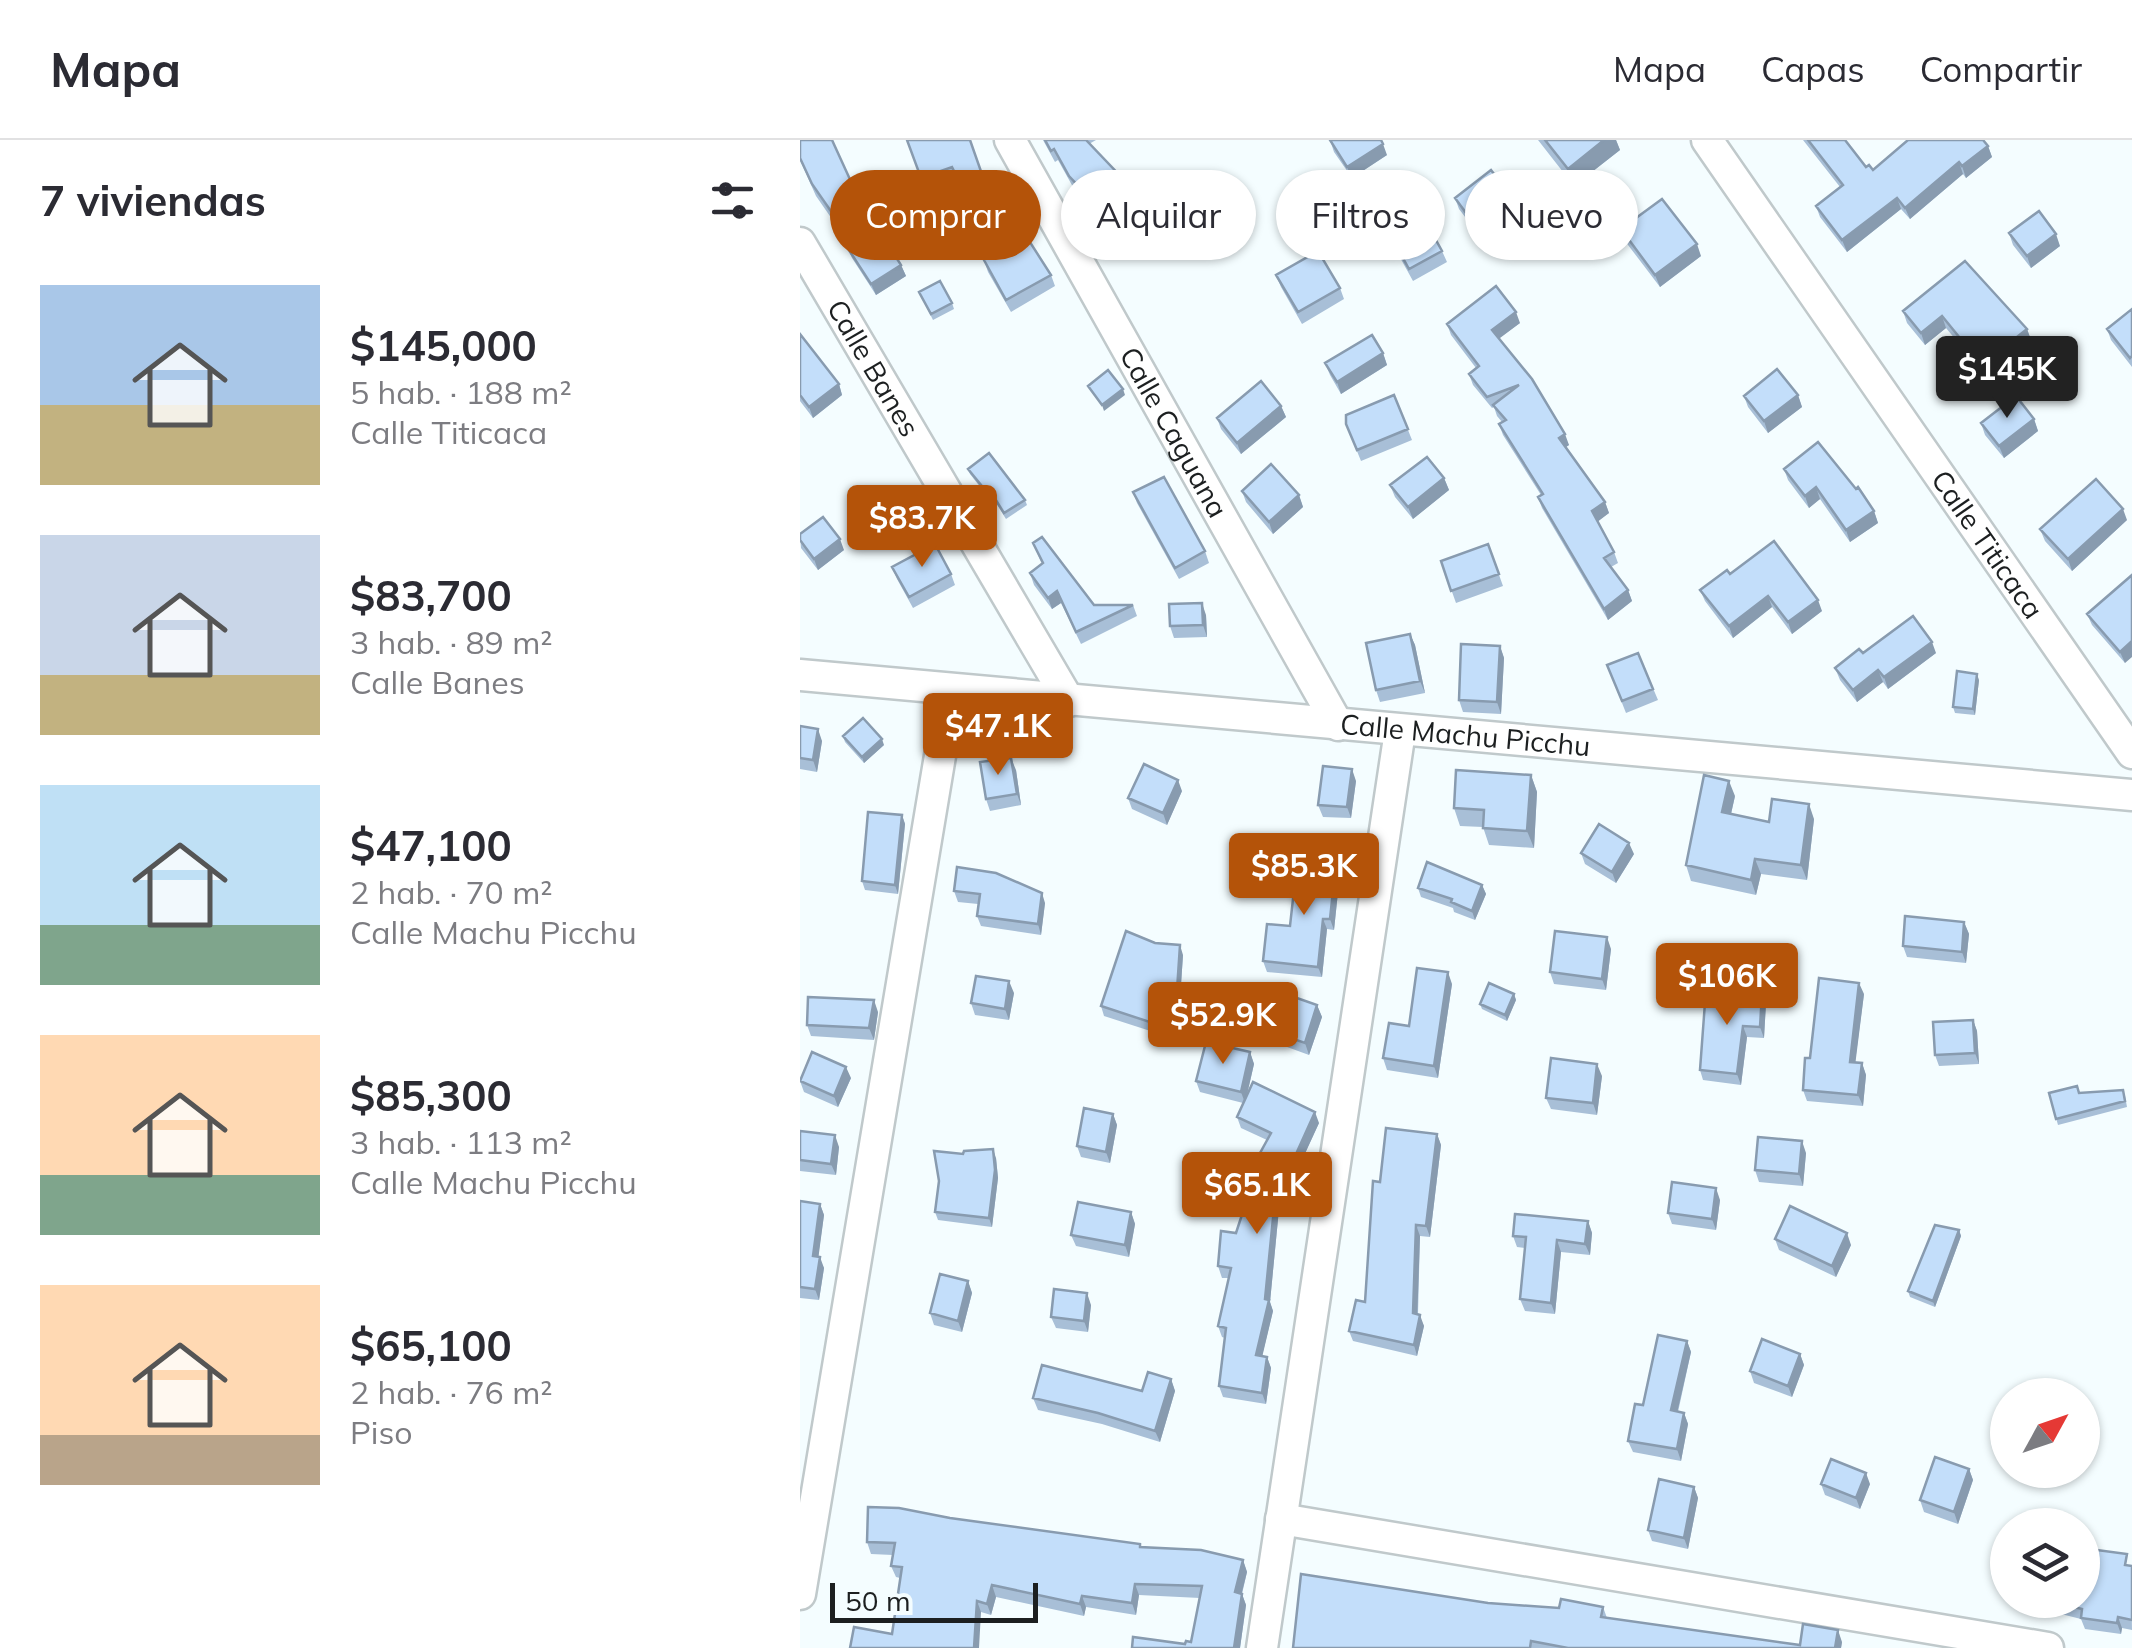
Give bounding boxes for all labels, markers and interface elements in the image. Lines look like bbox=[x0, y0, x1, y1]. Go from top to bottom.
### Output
text: Mapa bbox=[50, 39, 181, 99]
text: Mapa bbox=[1613, 47, 1706, 91]
text: Capas bbox=[1761, 47, 1865, 91]
text: Compartir bbox=[1920, 47, 2082, 91]
chip: Comprar bbox=[830, 170, 1041, 260]
chip: Alquilar bbox=[1061, 170, 1256, 260]
chip: Filtros bbox=[1276, 170, 1445, 260]
chip: Nuevo bbox=[1465, 170, 1638, 260]
icon: filters bbox=[705, 173, 760, 228]
text: 7 viviendas bbox=[40, 174, 266, 227]
street label: Calle Banes bbox=[820, 293, 928, 443]
text: $145,000 bbox=[350, 319, 537, 372]
icon: home bbox=[120, 325, 240, 445]
pin: $145K bbox=[1937, 336, 2077, 421]
street label: Calle Caguana bbox=[1113, 341, 1236, 523]
text: $145K bbox=[1958, 348, 2056, 388]
text: 5 hab. · 188 m² bbox=[350, 372, 572, 412]
text: Calle Titicaca bbox=[350, 412, 547, 452]
street label: Calle Titicaca bbox=[1924, 463, 2051, 625]
pin: $83.7K bbox=[841, 485, 1003, 570]
text: $83.7K bbox=[869, 497, 975, 537]
text: $83,700 bbox=[350, 569, 512, 622]
icon: home bbox=[120, 575, 240, 695]
text: 3 hab. · 89 m² bbox=[350, 622, 552, 662]
text: Calle Banes bbox=[350, 662, 525, 702]
pin: $47.1K bbox=[917, 693, 1079, 778]
text: $47.1K bbox=[945, 705, 1051, 745]
street label: Calle Machu Picchu bbox=[1339, 706, 1592, 763]
text: $47,100 bbox=[350, 819, 512, 872]
icon: home bbox=[120, 825, 240, 945]
pin: $85.3K bbox=[1223, 833, 1385, 918]
text: $85.3K bbox=[1251, 845, 1357, 885]
text: 2 hab. · 70 m² bbox=[350, 872, 552, 912]
text: Calle Machu Picchu bbox=[350, 912, 637, 952]
pin: $106K bbox=[1657, 943, 1797, 1028]
text: $106K bbox=[1678, 955, 1776, 995]
pin: $52.9K bbox=[1142, 982, 1304, 1067]
text: $52.9K bbox=[1170, 994, 1276, 1034]
text: $85,300 bbox=[350, 1069, 512, 1122]
icon: home bbox=[120, 1075, 240, 1195]
text: 3 hab. · 113 m² bbox=[350, 1122, 572, 1162]
pin: $65.1K bbox=[1176, 1152, 1338, 1237]
text: Calle Machu Picchu bbox=[350, 1162, 637, 1202]
text: $65.1K bbox=[1204, 1164, 1310, 1204]
text: $65,100 bbox=[350, 1319, 512, 1372]
icon: home bbox=[120, 1325, 240, 1445]
text: 2 hab. · 76 m² bbox=[350, 1372, 552, 1412]
north arrow bbox=[1990, 1378, 2100, 1488]
map controls bbox=[1990, 1378, 2100, 1618]
text: Piso bbox=[350, 1412, 413, 1452]
button: layers bbox=[1990, 1508, 2100, 1618]
scale bar bbox=[830, 1578, 1038, 1622]
text: 50 m bbox=[845, 1583, 911, 1618]

